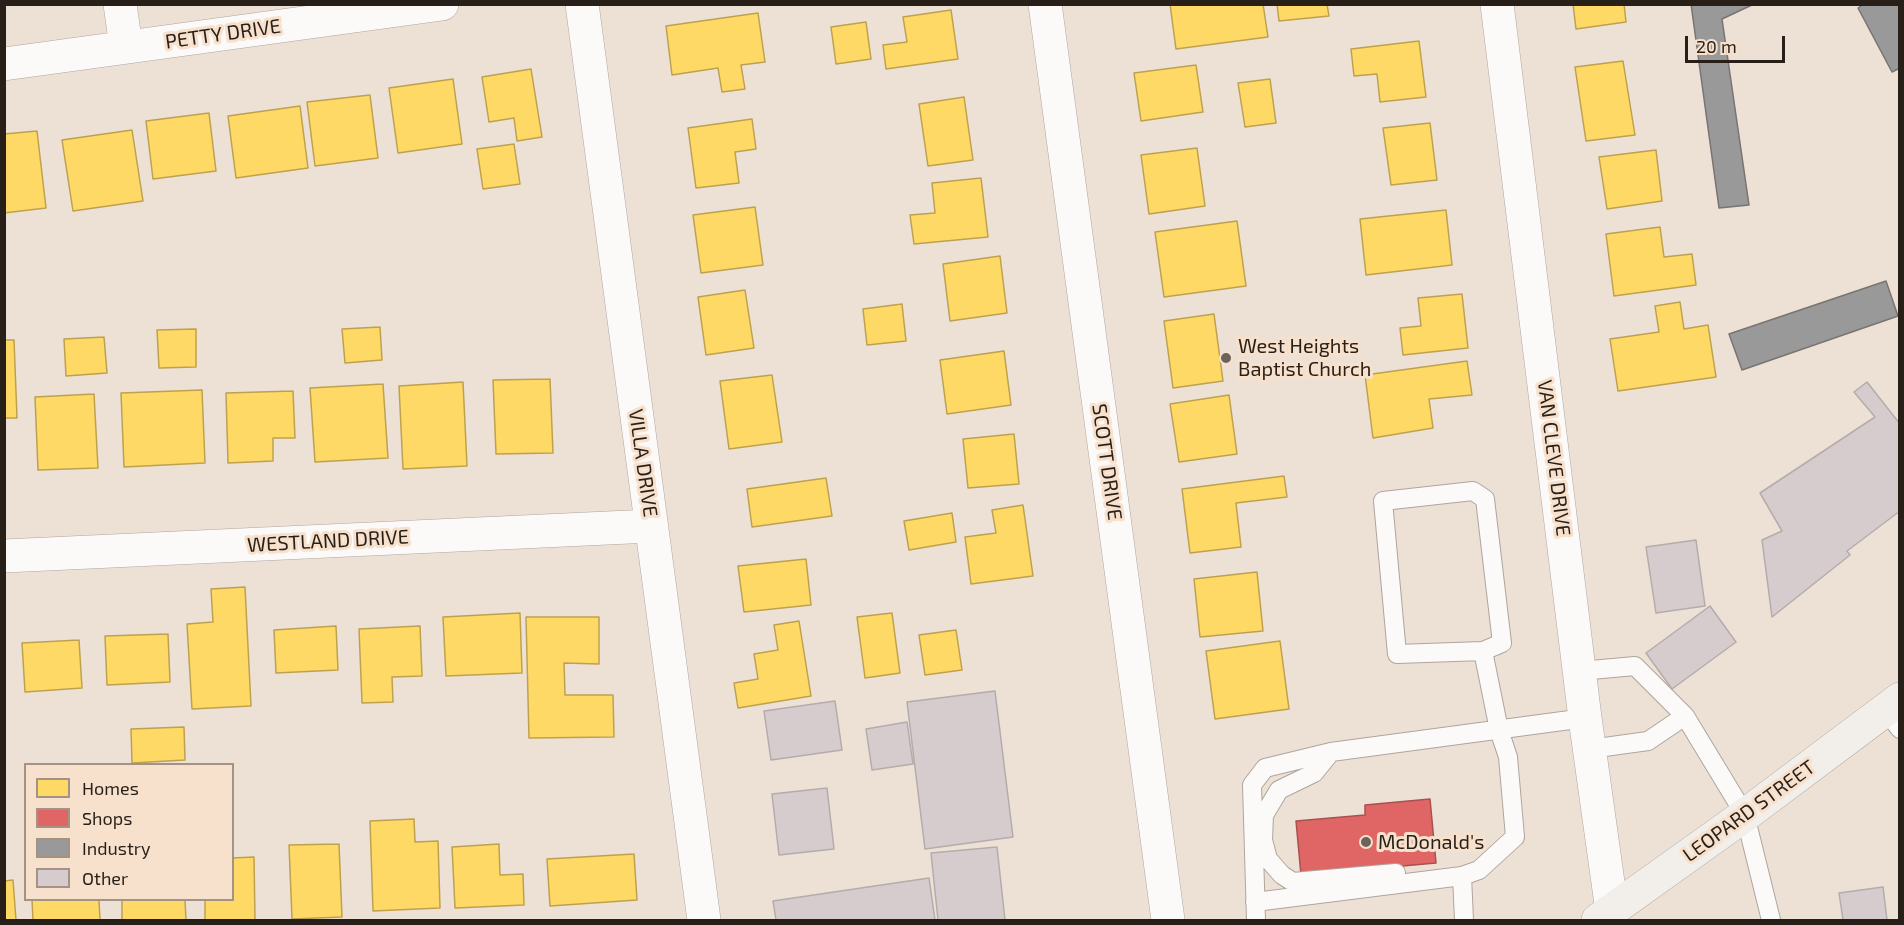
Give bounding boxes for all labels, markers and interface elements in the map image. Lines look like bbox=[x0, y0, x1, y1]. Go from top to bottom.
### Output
street label: PETTY DRIVE bbox=[164, 14, 282, 54]
scale bar bbox=[1688, 24, 1788, 62]
text: 20 m bbox=[1696, 35, 1737, 57]
place label: West Heights Baptist Church bbox=[1238, 334, 1371, 381]
marker: West Heights Baptist Church bbox=[1219, 351, 1233, 365]
street label: VAN CLEVE DRIVE bbox=[1532, 378, 1576, 538]
street label: SCOTT DRIVE bbox=[1087, 402, 1127, 522]
street label: VILLA DRIVE bbox=[624, 407, 662, 519]
street label: WESTLAND DRIVE bbox=[247, 525, 409, 557]
street label: LEOPARD STREET bbox=[1678, 755, 1820, 867]
legend bbox=[24, 763, 234, 901]
text: Homes bbox=[82, 777, 139, 799]
text: Shops bbox=[82, 807, 132, 829]
place label: McDonald's bbox=[1378, 830, 1484, 854]
marker: McDonald's bbox=[1359, 835, 1373, 849]
text: Industry bbox=[82, 837, 151, 859]
text: Other bbox=[82, 867, 128, 889]

